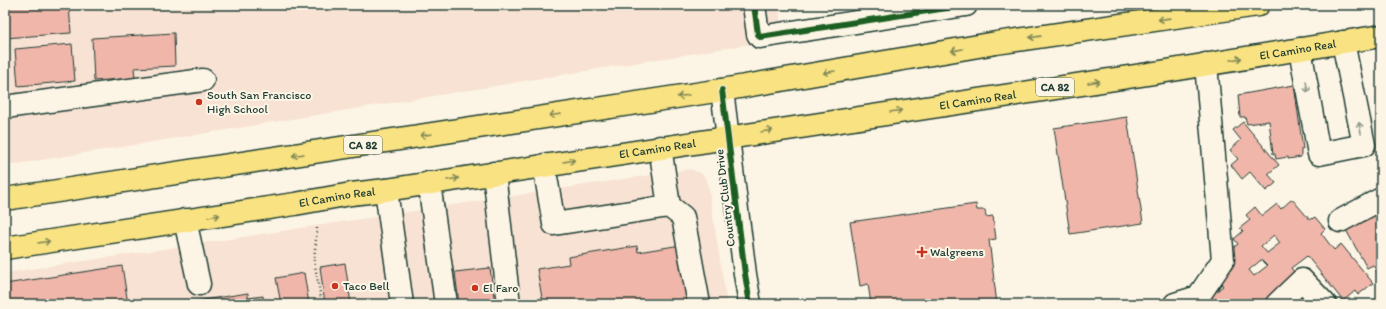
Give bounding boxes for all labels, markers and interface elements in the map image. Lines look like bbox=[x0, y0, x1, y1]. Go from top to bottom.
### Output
one-way arrow bbox=[1158, 15, 1171, 23]
one-way arrow bbox=[1029, 33, 1042, 41]
street label: El Camino Real bbox=[1259, 36, 1338, 63]
one-way arrow bbox=[951, 46, 964, 54]
one-way arrow bbox=[1229, 55, 1242, 63]
one-way arrow bbox=[823, 68, 836, 76]
road number: CA 82 bbox=[1036, 78, 1074, 96]
one-way arrow bbox=[1087, 78, 1100, 86]
one-way arrow bbox=[1304, 80, 1312, 93]
street label: El Camino Real bbox=[938, 87, 1018, 113]
place label: South San Francisco High School bbox=[207, 88, 311, 116]
one-way arrow bbox=[677, 92, 690, 100]
marker: South San Francisco High School bbox=[194, 97, 204, 107]
one-way arrow bbox=[889, 107, 902, 115]
one-way arrow bbox=[549, 112, 562, 120]
one-way arrow bbox=[1356, 121, 1364, 134]
one-way arrow bbox=[760, 127, 773, 135]
one-way arrow bbox=[420, 131, 433, 139]
road number: CA 82 bbox=[344, 136, 382, 154]
street label: El Camino Real bbox=[618, 136, 697, 161]
street label: Country Club Drive bbox=[712, 148, 738, 248]
one-way arrow bbox=[292, 151, 305, 159]
one-way arrow bbox=[562, 157, 575, 165]
one-way arrow bbox=[446, 175, 459, 183]
street label: El Camino Real bbox=[298, 184, 377, 210]
one-way arrow bbox=[207, 212, 220, 220]
one-way arrow bbox=[37, 238, 50, 246]
place label: Walgreens bbox=[930, 245, 984, 259]
marker: Walgreens bbox=[917, 247, 927, 257]
place label: Taco Bell bbox=[343, 279, 390, 293]
marker: Taco Bell bbox=[330, 281, 340, 291]
place label: El Faro bbox=[483, 281, 518, 295]
marker: El Faro bbox=[470, 283, 480, 293]

